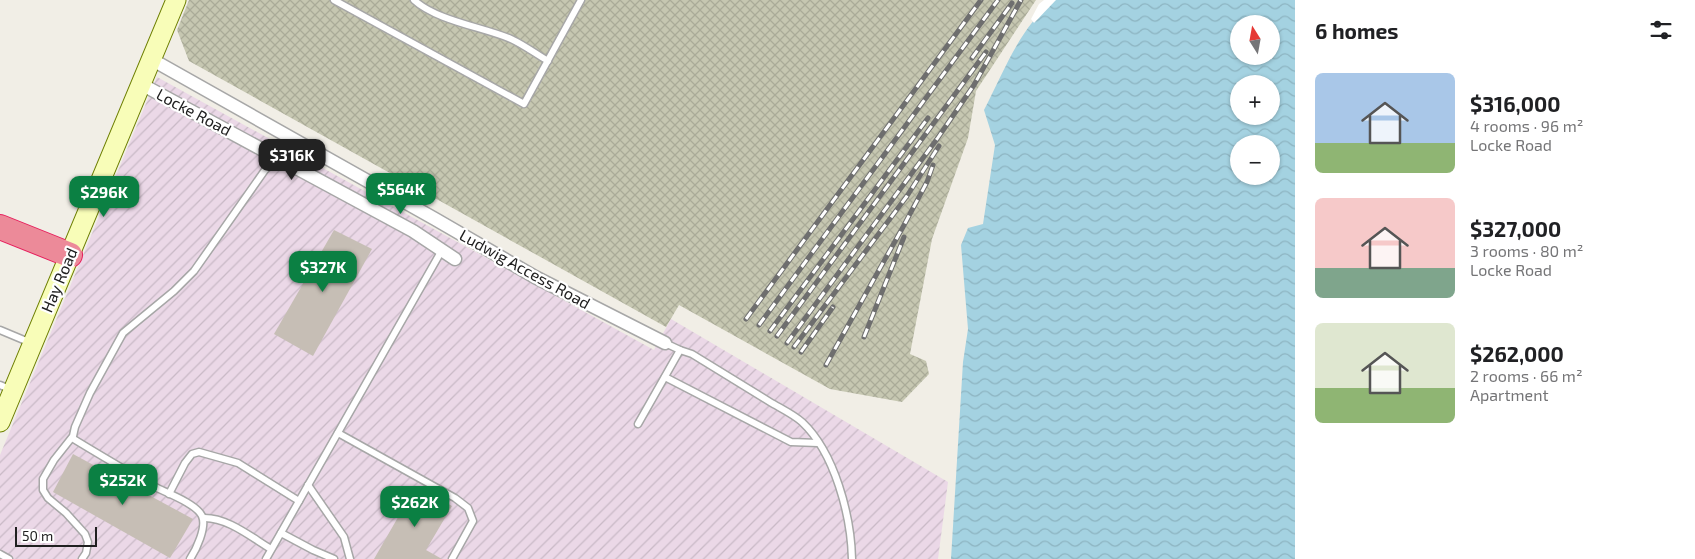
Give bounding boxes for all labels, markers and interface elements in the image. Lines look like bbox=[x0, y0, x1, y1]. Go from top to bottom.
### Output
north arrow bbox=[1230, 15, 1280, 65]
map controls bbox=[1230, 15, 1280, 185]
icon: filters bbox=[1647, 16, 1675, 44]
text: 6 homes bbox=[1315, 18, 1398, 43]
button: + bbox=[1230, 75, 1280, 125]
street label: Locke Road bbox=[154, 84, 235, 139]
text: $316,000 bbox=[1470, 91, 1560, 116]
icon: home bbox=[1355, 93, 1415, 153]
text: 4 rooms · 96 m² bbox=[1470, 116, 1583, 135]
button: − bbox=[1230, 135, 1280, 185]
text: Locke Road bbox=[1470, 135, 1552, 154]
pin: $316K bbox=[257, 138, 327, 181]
text: $316K bbox=[270, 145, 314, 164]
pin: $564K bbox=[366, 172, 436, 215]
pin: $296K bbox=[69, 176, 139, 218]
text: $564K bbox=[377, 179, 425, 198]
text: $296K bbox=[80, 182, 128, 201]
text: $327,000 bbox=[1470, 216, 1561, 241]
icon: home bbox=[1355, 218, 1415, 278]
street label: Ludwig Access Road bbox=[457, 225, 594, 312]
text: 3 rooms · 80 m² bbox=[1470, 241, 1583, 260]
street label: Hay Road bbox=[37, 245, 81, 315]
pin: $327K bbox=[288, 250, 358, 293]
text: $327K bbox=[300, 257, 346, 276]
text: Locke Road bbox=[1470, 260, 1552, 279]
text: $262,000 bbox=[1470, 341, 1564, 366]
icon: home bbox=[1355, 343, 1415, 403]
text: 2 rooms · 66 m² bbox=[1470, 366, 1583, 385]
text: Apartment bbox=[1470, 385, 1549, 404]
pin: $252K bbox=[88, 464, 158, 506]
text: $252K bbox=[100, 470, 146, 489]
pin: $262K bbox=[380, 486, 450, 528]
text: $262K bbox=[391, 492, 439, 511]
scale bar bbox=[15, 524, 98, 547]
text: 50 m bbox=[22, 527, 53, 544]

